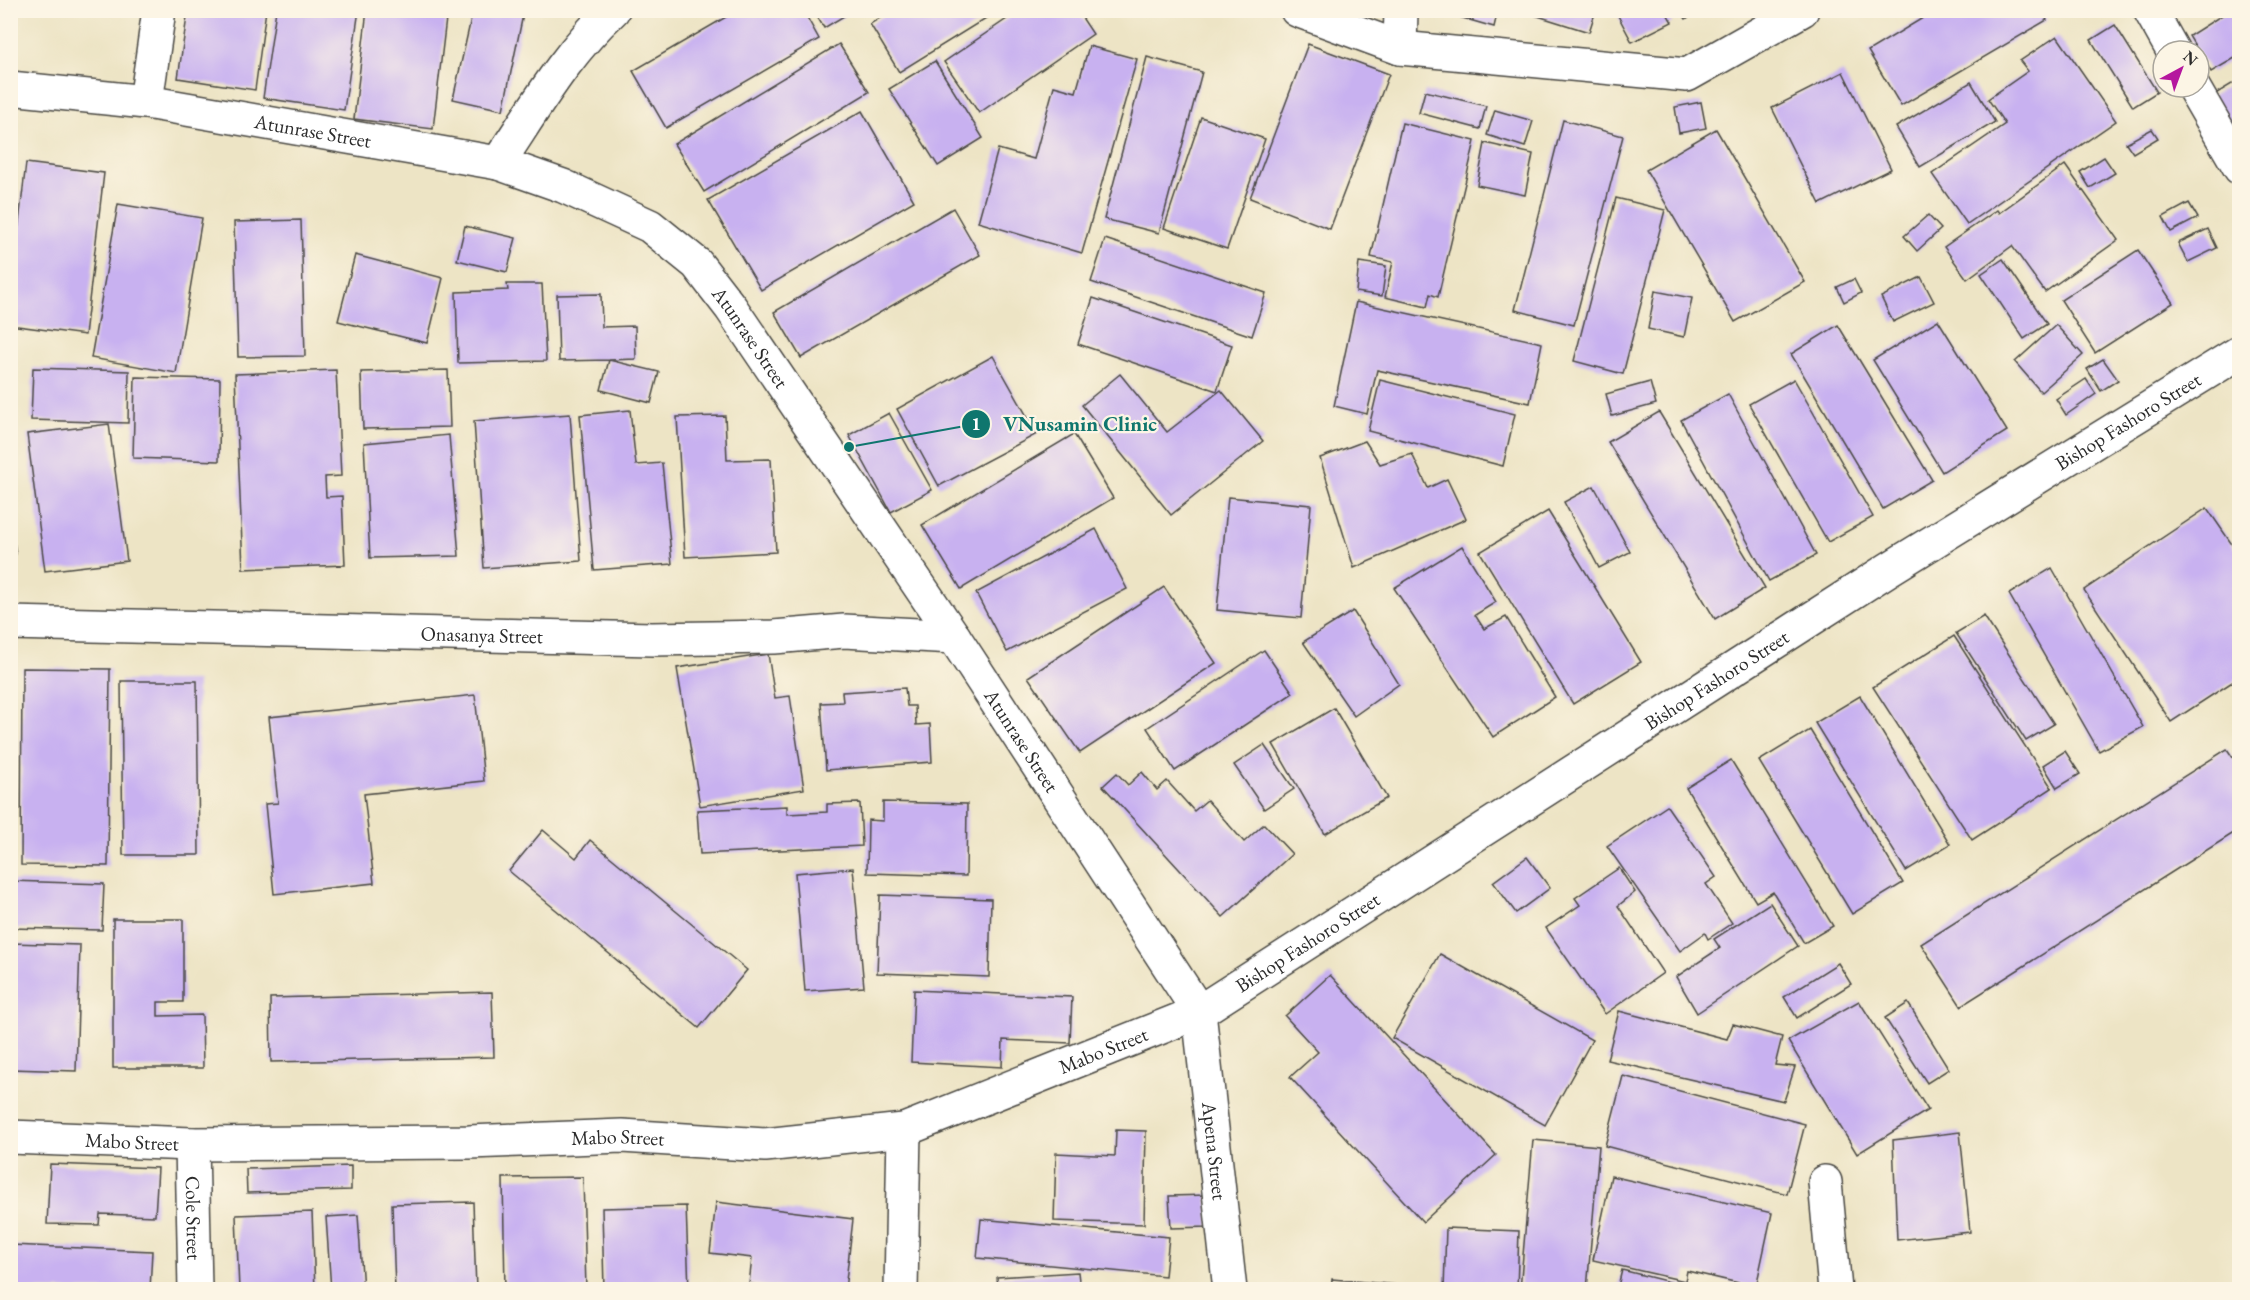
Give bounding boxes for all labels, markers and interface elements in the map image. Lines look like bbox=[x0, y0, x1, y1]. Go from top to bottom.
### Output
north arrow bbox=[2151, 39, 2211, 99]
text: N bbox=[2179, 46, 2202, 70]
street label: Atunrase Street bbox=[251, 108, 374, 154]
street label: Atunrase Street bbox=[706, 280, 795, 394]
street label: Bishop Fashoro Street bbox=[2050, 366, 2206, 476]
callout: VNusamin Clinic bbox=[961, 404, 1169, 443]
text: VNusamin Clinic bbox=[1003, 410, 1157, 437]
text: 1 bbox=[971, 412, 981, 435]
street label: Onasanya Street bbox=[420, 620, 544, 649]
street label: Bishop Fashoro Street bbox=[1639, 623, 1794, 736]
street label: Atunrase Street bbox=[978, 683, 1065, 798]
street label: Bishop Fashoro Street bbox=[1230, 886, 1385, 998]
street label: Mabo Street bbox=[1055, 1021, 1152, 1080]
street label: Apena Street bbox=[1196, 1100, 1233, 1202]
street label: Mabo Street bbox=[570, 1123, 666, 1152]
street label: Mabo Street bbox=[85, 1127, 180, 1157]
street label: Cole Street bbox=[180, 1176, 207, 1261]

